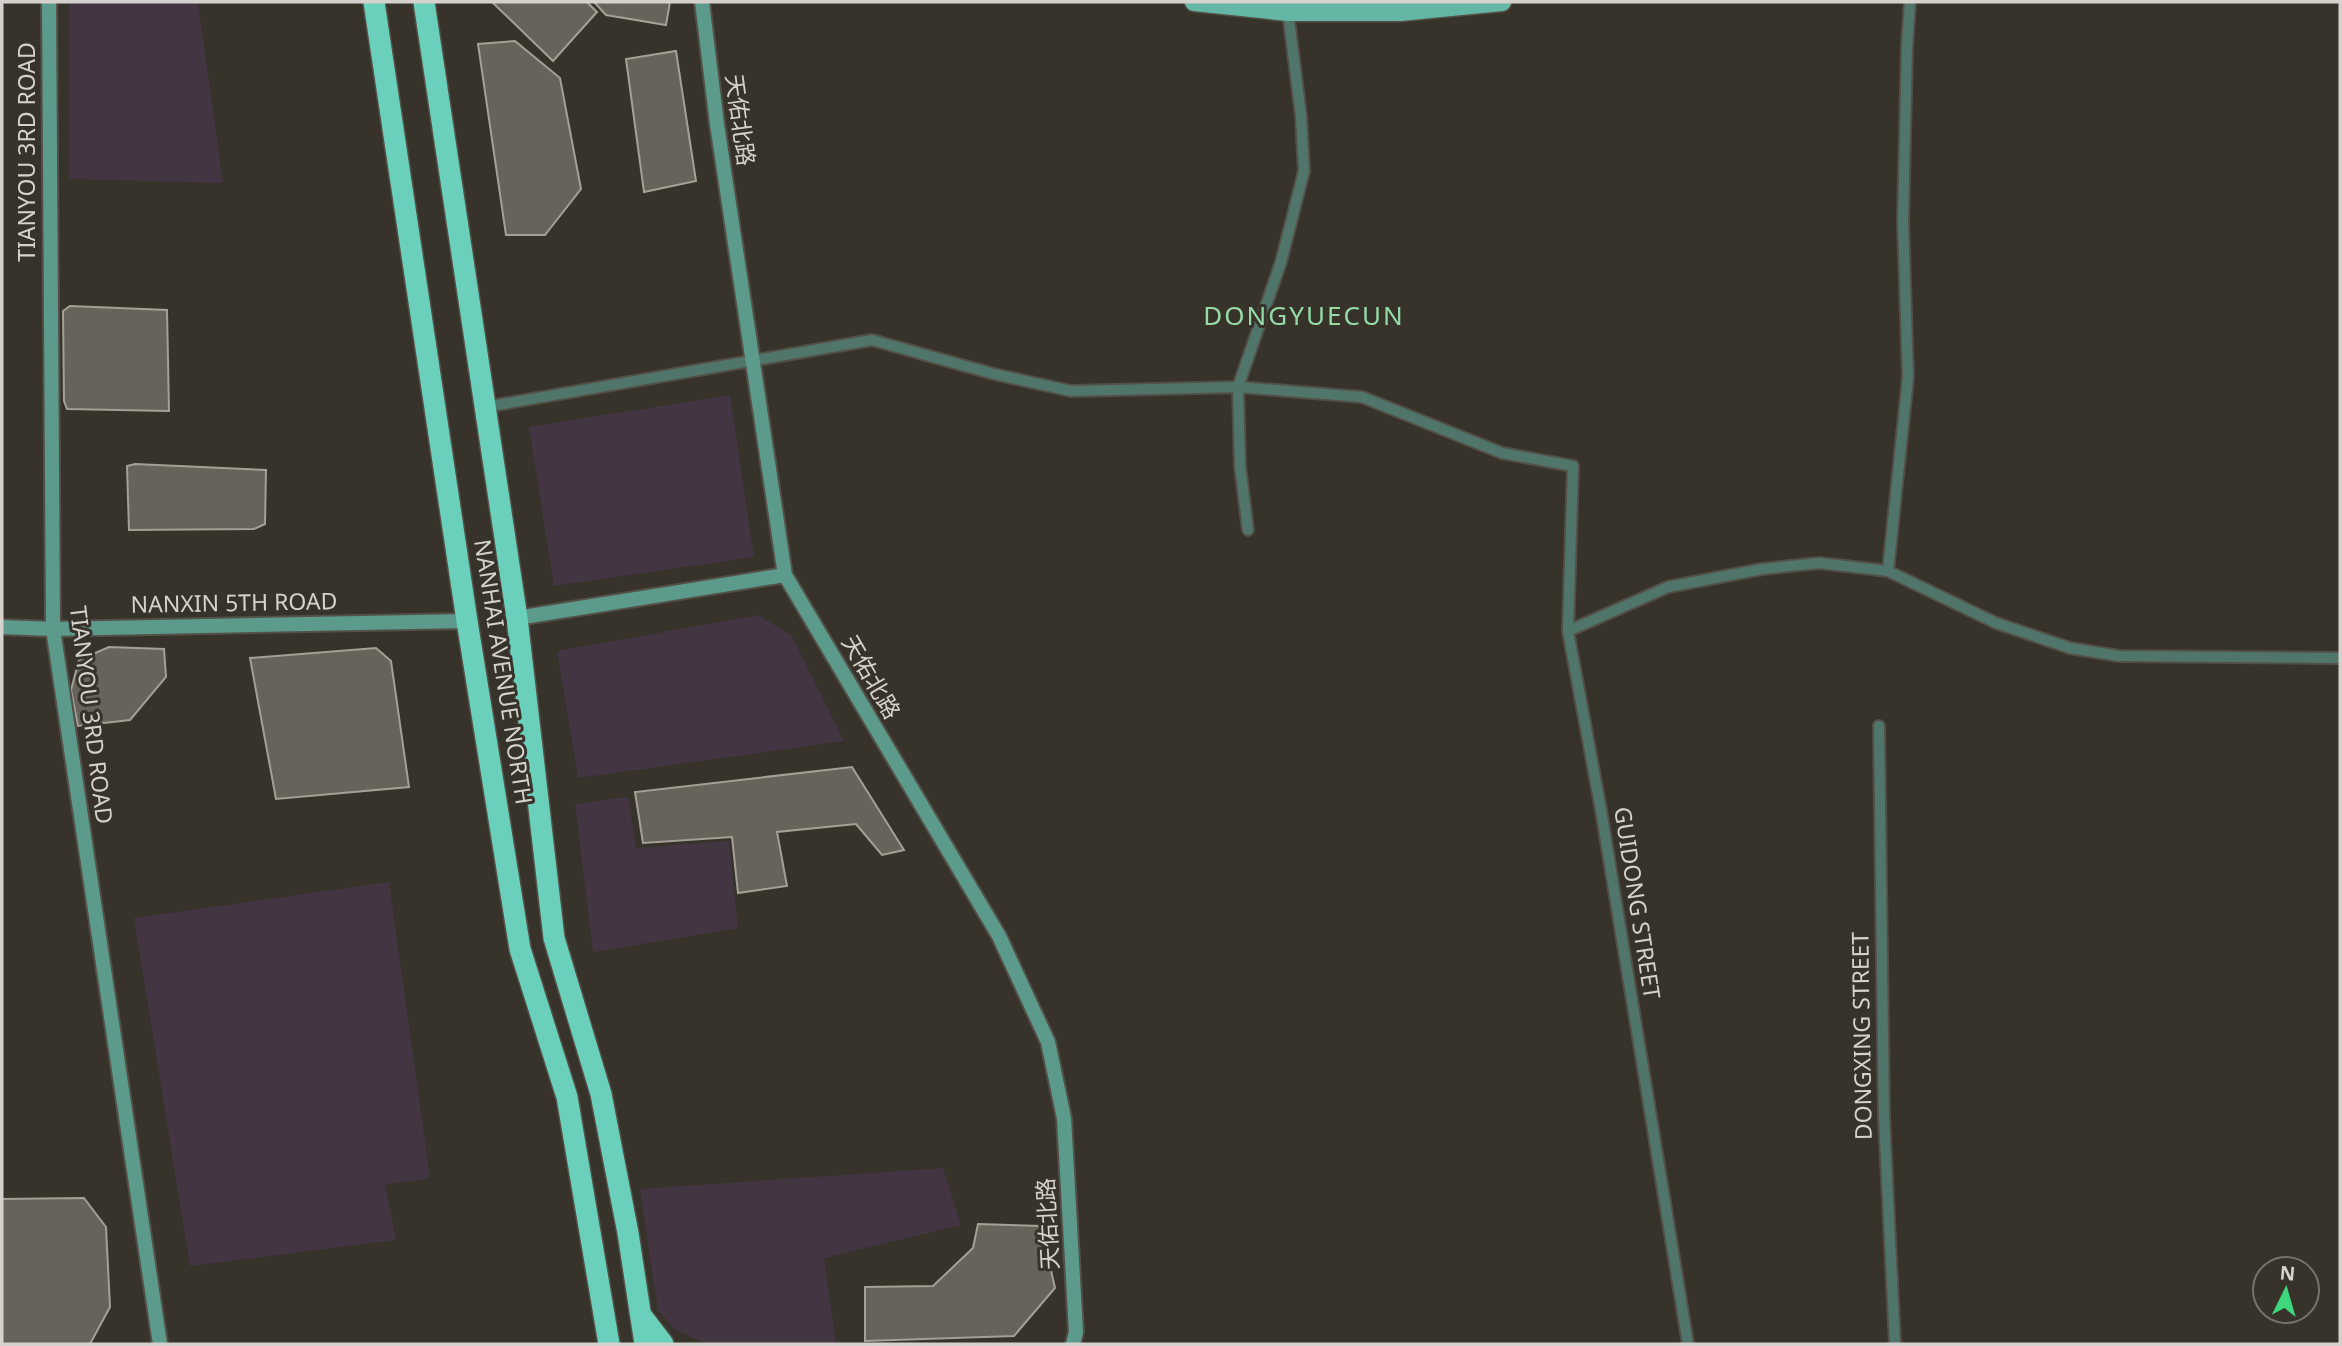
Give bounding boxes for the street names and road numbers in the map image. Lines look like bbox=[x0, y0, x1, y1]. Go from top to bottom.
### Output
street label: TIANYOU 3RD ROAD bbox=[10, 42, 42, 262]
street label: 天佑北路 bbox=[719, 72, 763, 168]
street label: NANHAI AVENUE NORTH bbox=[467, 537, 541, 807]
street label: NANXIN 5TH ROAD bbox=[130, 584, 338, 620]
street label: TIANYOU 3RD ROAD bbox=[63, 604, 121, 826]
street label: 天佑北路 bbox=[835, 629, 909, 724]
street label: GUIDONG STREET bbox=[1607, 804, 1669, 1002]
street label: DONGXING STREET bbox=[1843, 931, 1879, 1141]
street label: 天佑北路 bbox=[1029, 1177, 1065, 1271]

